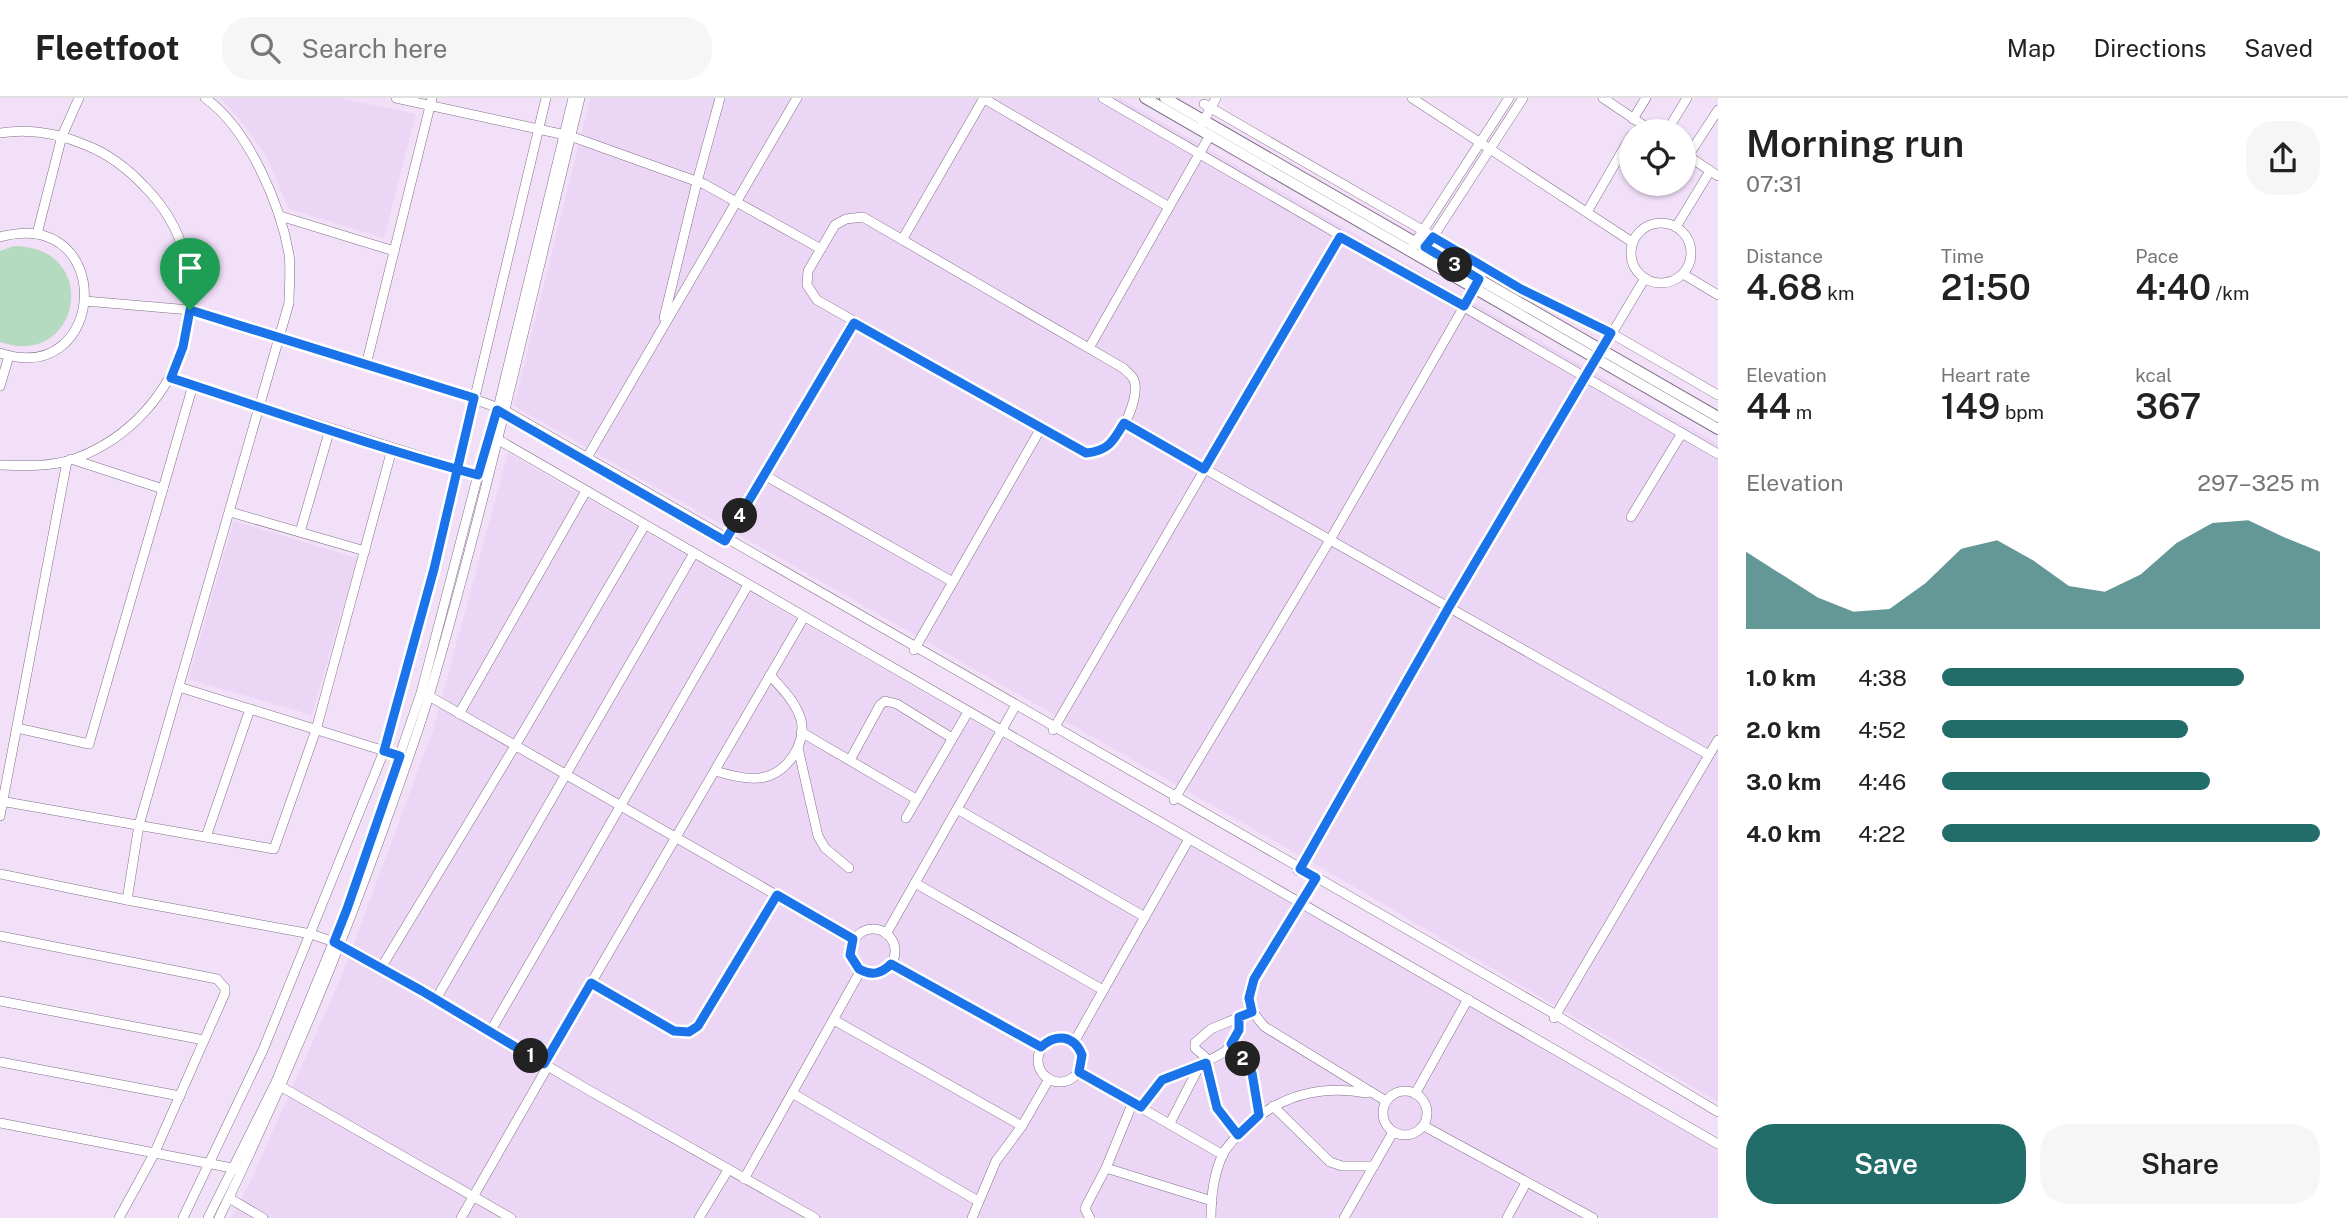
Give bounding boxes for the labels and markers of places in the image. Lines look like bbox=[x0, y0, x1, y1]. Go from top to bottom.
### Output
pin bbox=[160, 238, 220, 310]
pin: 3 bbox=[1438, 248, 1472, 282]
pin: 4 bbox=[722, 498, 758, 534]
pin: 1 bbox=[514, 1038, 548, 1074]
pin: 2 bbox=[1226, 1042, 1260, 1076]

